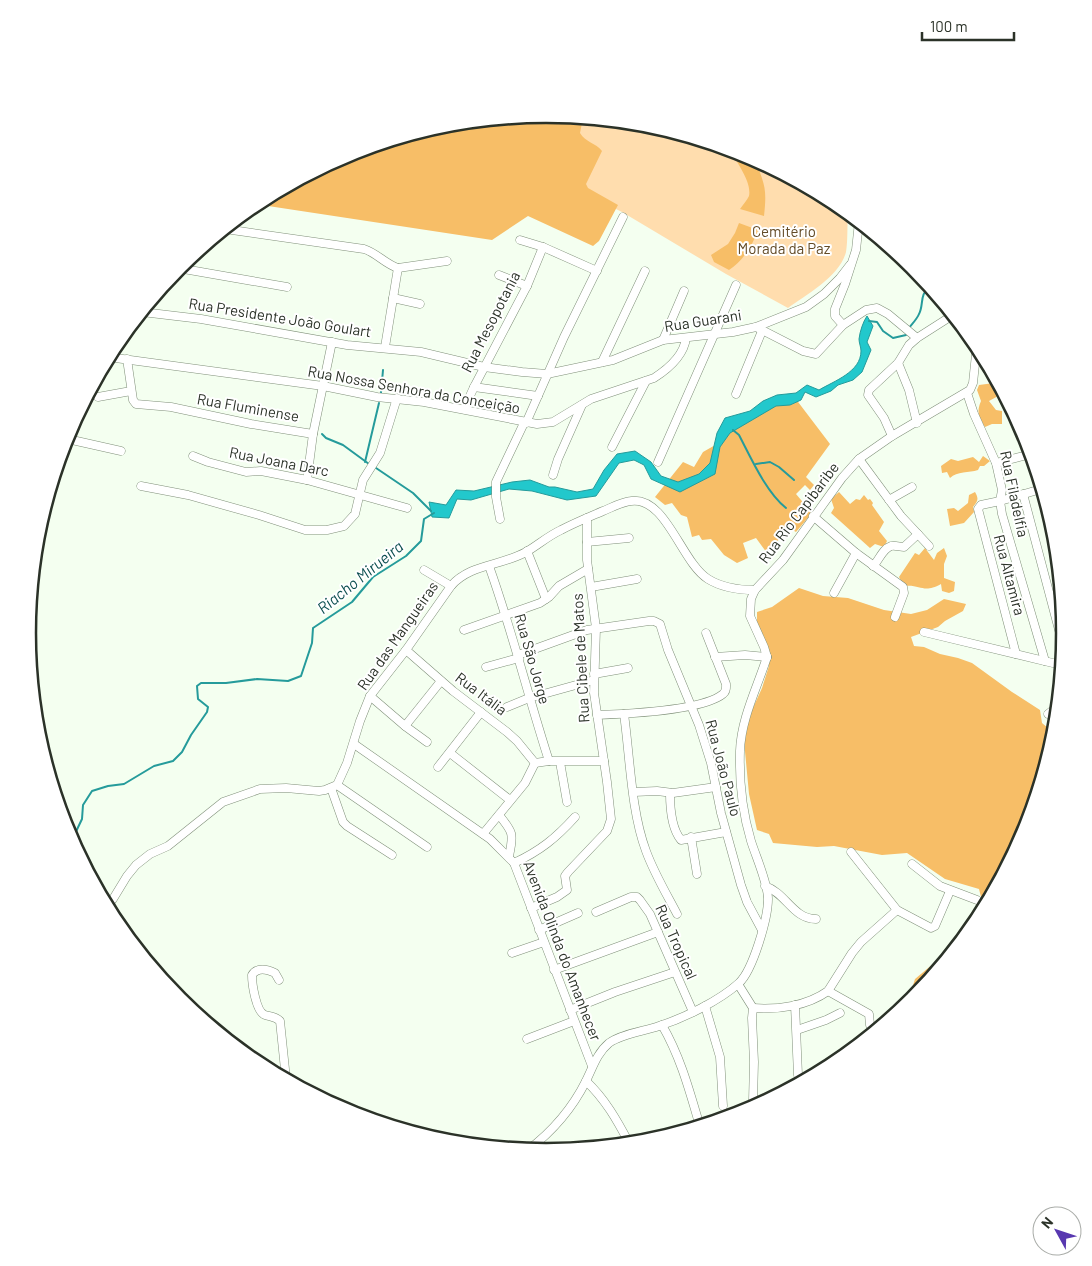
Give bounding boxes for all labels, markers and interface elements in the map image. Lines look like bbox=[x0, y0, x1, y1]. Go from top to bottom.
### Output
scale bar bbox=[922, 10, 1014, 42]
text: 100 m bbox=[930, 17, 968, 35]
park label: Cemitério Morada da Paz bbox=[738, 222, 831, 257]
street label: Rua Mesopotania bbox=[457, 268, 523, 375]
street label: Rua Presidente João Goulart bbox=[188, 294, 373, 340]
street label: Rua Guarani bbox=[663, 305, 743, 335]
street label: Rua Nossa Senhora da Conceição bbox=[307, 361, 522, 417]
street label: Rua Fluminense bbox=[196, 389, 301, 425]
street label: Rua Joana Darc bbox=[228, 443, 331, 480]
street label: Rua Filadelfia bbox=[997, 449, 1033, 539]
street label: Rua Rio Capibaribe bbox=[754, 458, 842, 567]
street label: Rua Altamira bbox=[991, 532, 1029, 617]
water label: Riacho Mirueira bbox=[313, 536, 406, 617]
street label: Rua das Mangueiras bbox=[353, 578, 441, 693]
street label: Rua Cibele de Matos bbox=[568, 593, 592, 723]
street label: Rua São Jorge bbox=[511, 611, 554, 706]
street label: Rua Itália bbox=[452, 668, 511, 718]
street label: Rua João Paulo bbox=[702, 717, 746, 818]
street label: Avenida Olinda do Amanhecer bbox=[520, 858, 606, 1044]
street label: Rua Tropical bbox=[652, 901, 701, 982]
north arrow bbox=[1032, 1206, 1082, 1256]
text: N bbox=[1037, 1213, 1056, 1231]

